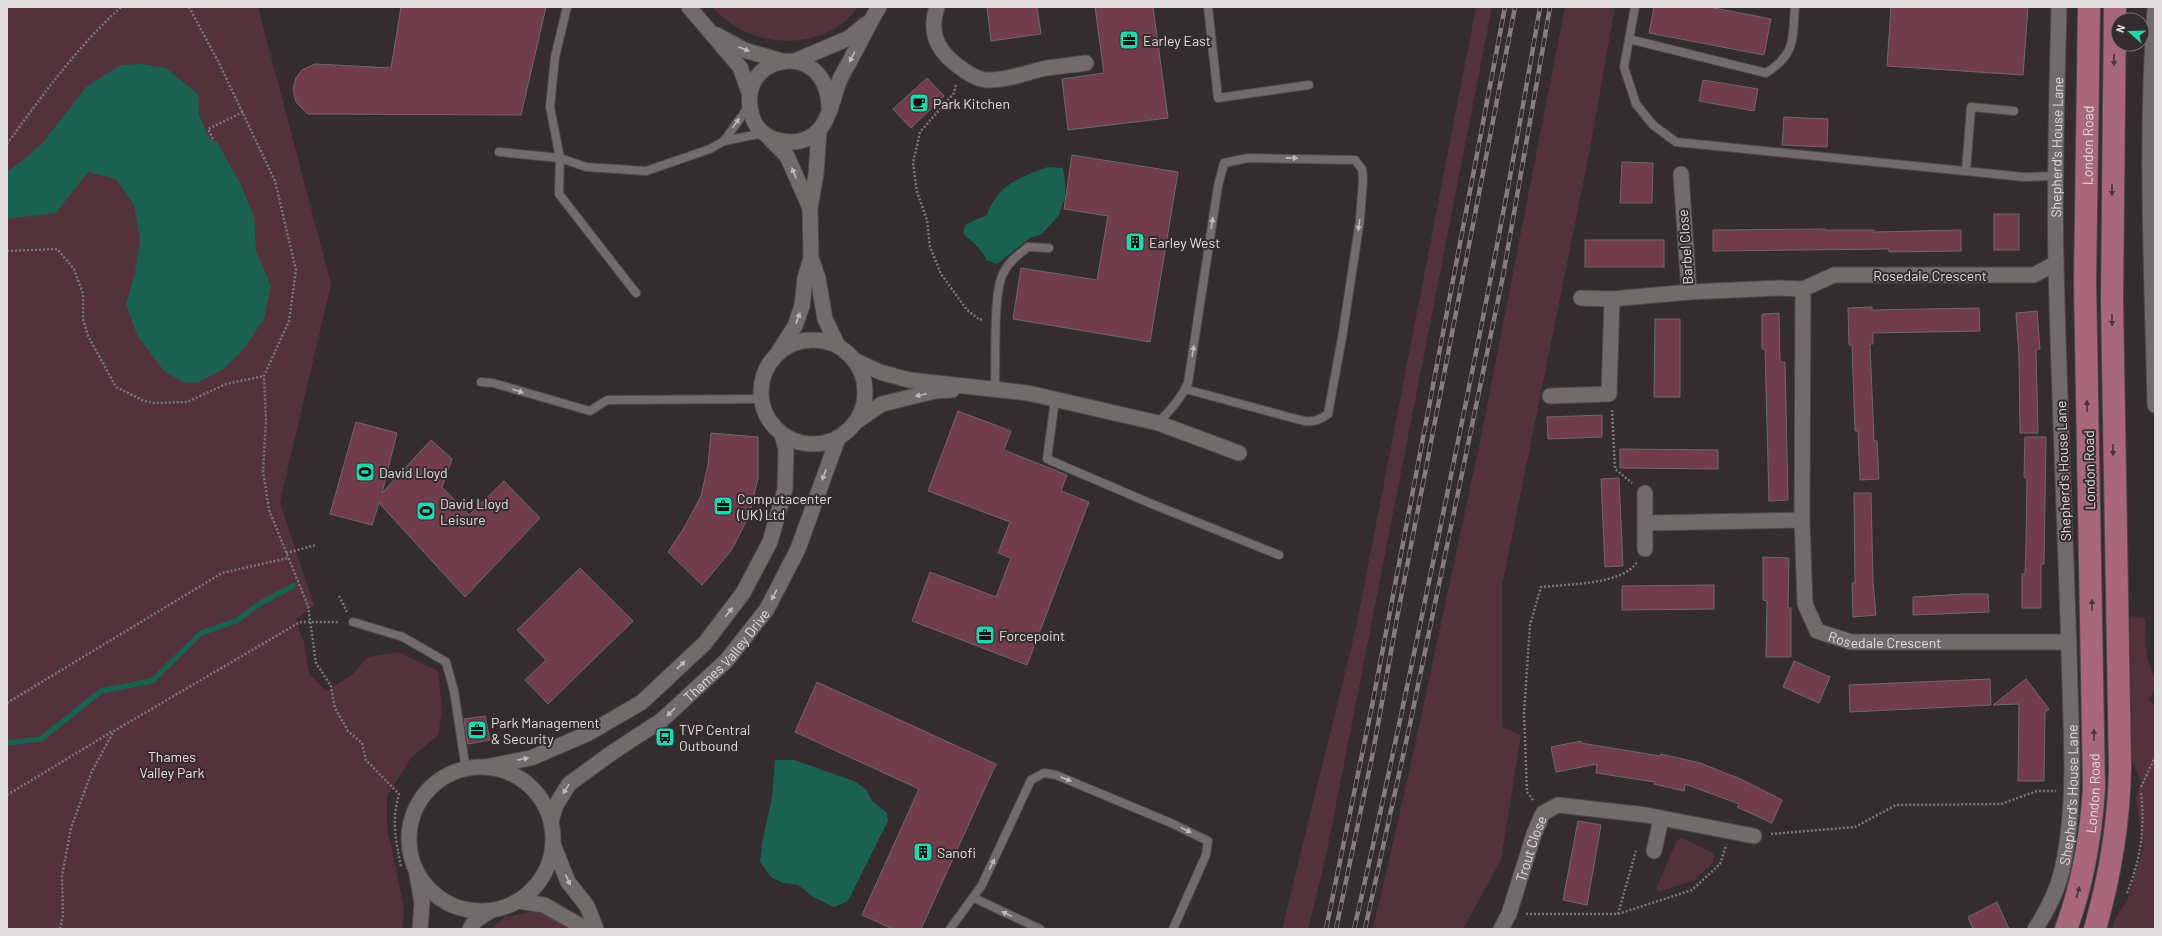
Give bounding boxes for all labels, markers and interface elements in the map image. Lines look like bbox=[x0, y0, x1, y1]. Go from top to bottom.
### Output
north arrow bbox=[2110, 12, 2150, 52]
text: N bbox=[2113, 23, 2127, 34]
office icon: Earley East bbox=[1118, 29, 1140, 51]
place label: Earley East bbox=[1143, 32, 1211, 49]
one-way arrow bbox=[738, 47, 750, 53]
one-way arrow bbox=[849, 51, 856, 62]
one-way arrow bbox=[2111, 54, 2117, 67]
street label: Shepherd's House Lane bbox=[2047, 77, 2066, 218]
cafe icon: Park Kitchen bbox=[908, 92, 930, 114]
place label: Park Kitchen bbox=[933, 95, 1010, 112]
street label: London Road bbox=[2078, 105, 2096, 185]
one-way arrow bbox=[732, 118, 740, 129]
one-way arrow bbox=[1286, 155, 1299, 161]
one-way arrow bbox=[791, 167, 797, 178]
one-way arrow bbox=[2109, 184, 2115, 197]
street label: Barbel Close bbox=[1674, 209, 1696, 285]
one-way arrow bbox=[1209, 217, 1215, 229]
one-way arrow bbox=[1356, 219, 1362, 231]
building icon: Earley West bbox=[1124, 231, 1146, 253]
place label: Earley West bbox=[1149, 234, 1220, 251]
street label: Rosedale Crescent bbox=[1873, 267, 1987, 284]
one-way arrow bbox=[795, 312, 801, 324]
one-way arrow bbox=[2109, 314, 2115, 327]
one-way arrow bbox=[1190, 345, 1196, 358]
one-way arrow bbox=[513, 388, 525, 394]
one-way arrow bbox=[914, 392, 927, 398]
street label: Shepherd's House Lane bbox=[2052, 400, 2074, 542]
one-way arrow bbox=[2084, 400, 2091, 412]
street label: London Road bbox=[2080, 430, 2098, 510]
one-way arrow bbox=[2110, 444, 2117, 456]
sports icon: David Lloyd bbox=[354, 461, 376, 483]
place label: David Lloyd bbox=[379, 464, 448, 481]
one-way arrow bbox=[821, 469, 827, 481]
place label: Computacenter (UK) Ltd bbox=[736, 490, 832, 523]
place label: David Lloyd Leisure bbox=[440, 495, 509, 528]
office icon: Computacenter (UK) Ltd bbox=[712, 495, 734, 517]
sports icon: David Lloyd Leisure bbox=[415, 500, 437, 522]
one-way arrow bbox=[771, 589, 778, 600]
one-way arrow bbox=[2088, 599, 2095, 611]
street label: Thames Valley Drive bbox=[679, 605, 773, 705]
one-way arrow bbox=[724, 606, 733, 617]
office icon: Forcepoint bbox=[974, 624, 996, 646]
place label: Forcepoint bbox=[999, 627, 1065, 644]
street label: Rosedale Crescent bbox=[1826, 627, 1941, 651]
one-way arrow bbox=[676, 661, 686, 670]
one-way arrow bbox=[665, 708, 676, 717]
place label: Park Management & Security bbox=[491, 714, 600, 747]
office icon: Park Management & Security bbox=[466, 719, 488, 741]
place label: TVP Central Outbound bbox=[679, 721, 750, 754]
street label: Shepherd's House Lane bbox=[2055, 724, 2080, 866]
bus stop icon: TVP Central Outbound bbox=[654, 726, 676, 748]
one-way arrow bbox=[2091, 728, 2097, 741]
park label: Thames Valley Park bbox=[139, 748, 205, 781]
street label: London Road bbox=[2081, 753, 2103, 834]
one-way arrow bbox=[517, 756, 529, 762]
one-way arrow bbox=[1061, 776, 1072, 782]
one-way arrow bbox=[563, 783, 570, 795]
street label: Trout Close bbox=[1511, 813, 1550, 884]
one-way arrow bbox=[1180, 827, 1192, 833]
building icon: Sanofi bbox=[912, 841, 934, 863]
place label: Sanofi bbox=[937, 844, 976, 861]
one-way arrow bbox=[989, 858, 995, 869]
one-way arrow bbox=[565, 874, 571, 885]
one-way arrow bbox=[2076, 886, 2082, 898]
one-way arrow bbox=[1001, 911, 1012, 917]

